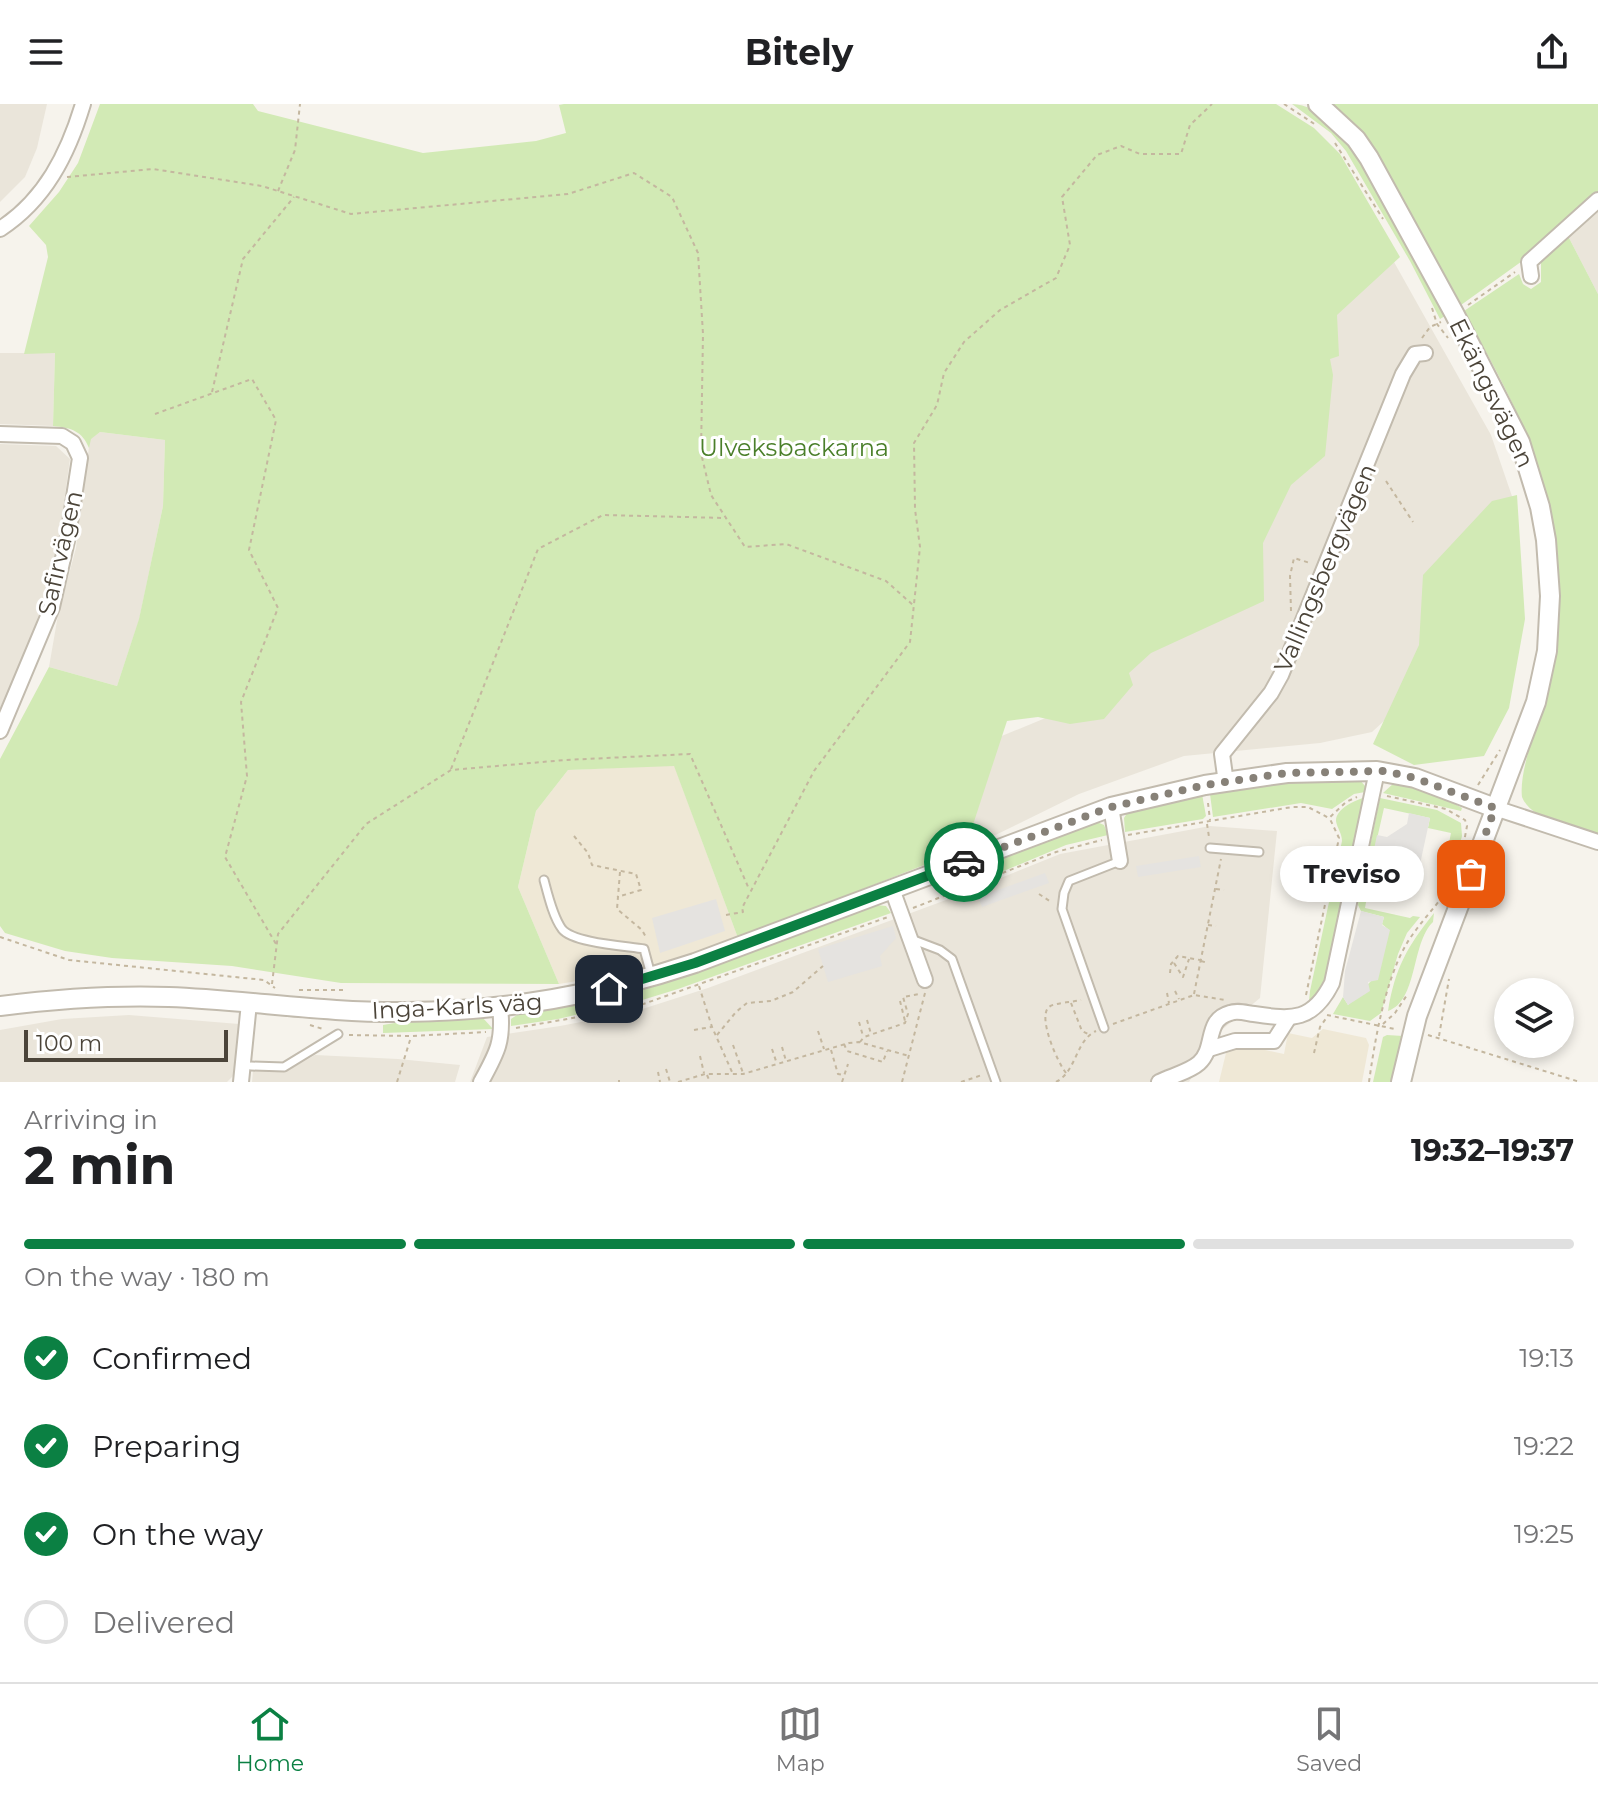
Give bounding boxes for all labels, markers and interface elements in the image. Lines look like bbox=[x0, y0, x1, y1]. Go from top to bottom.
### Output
icon: menu bbox=[24, 30, 68, 74]
text: Bitely bbox=[745, 30, 853, 74]
icon: share bbox=[1530, 30, 1574, 74]
street label: Ekängsvägen bbox=[1443, 314, 1541, 472]
park label: Ulveksbackarna bbox=[699, 433, 889, 462]
street label: Vallingsbergvägen bbox=[1268, 459, 1382, 677]
street label: Safirvägen bbox=[32, 488, 88, 618]
courier bbox=[924, 822, 1004, 902]
icon: car bbox=[942, 840, 986, 884]
pin bbox=[1437, 840, 1505, 908]
callout: Treviso bbox=[1279, 846, 1423, 902]
icon: bag bbox=[1449, 852, 1493, 896]
text: Treviso bbox=[1303, 858, 1401, 890]
pin bbox=[575, 955, 643, 1023]
icon: home bbox=[587, 967, 631, 1011]
map controls bbox=[1494, 978, 1574, 1058]
button: layers bbox=[1494, 978, 1574, 1058]
street label: Inga-Karls väg bbox=[371, 987, 543, 1025]
scale bar bbox=[24, 1026, 228, 1062]
text: 100 m bbox=[36, 1030, 102, 1057]
text: Arriving in bbox=[24, 1104, 158, 1136]
text: 19:32–19:37 bbox=[1411, 1132, 1574, 1169]
text: 2 min bbox=[24, 1134, 176, 1197]
text: On the way · 180 m bbox=[24, 1261, 270, 1293]
icon: check bbox=[24, 1336, 68, 1380]
text: Confirmed bbox=[92, 1340, 252, 1377]
text: 19:13 bbox=[1519, 1342, 1574, 1374]
icon: check bbox=[24, 1424, 68, 1468]
text: Preparing bbox=[92, 1428, 241, 1465]
text: 19:22 bbox=[1514, 1430, 1574, 1462]
icon: check bbox=[24, 1512, 68, 1556]
text: On the way bbox=[92, 1516, 263, 1553]
text: 19:25 bbox=[1514, 1518, 1574, 1550]
text: Delivered bbox=[92, 1604, 235, 1641]
tab: Home bbox=[236, 1702, 304, 1777]
tab: Map bbox=[776, 1702, 825, 1777]
tab: Saved bbox=[1296, 1702, 1362, 1777]

